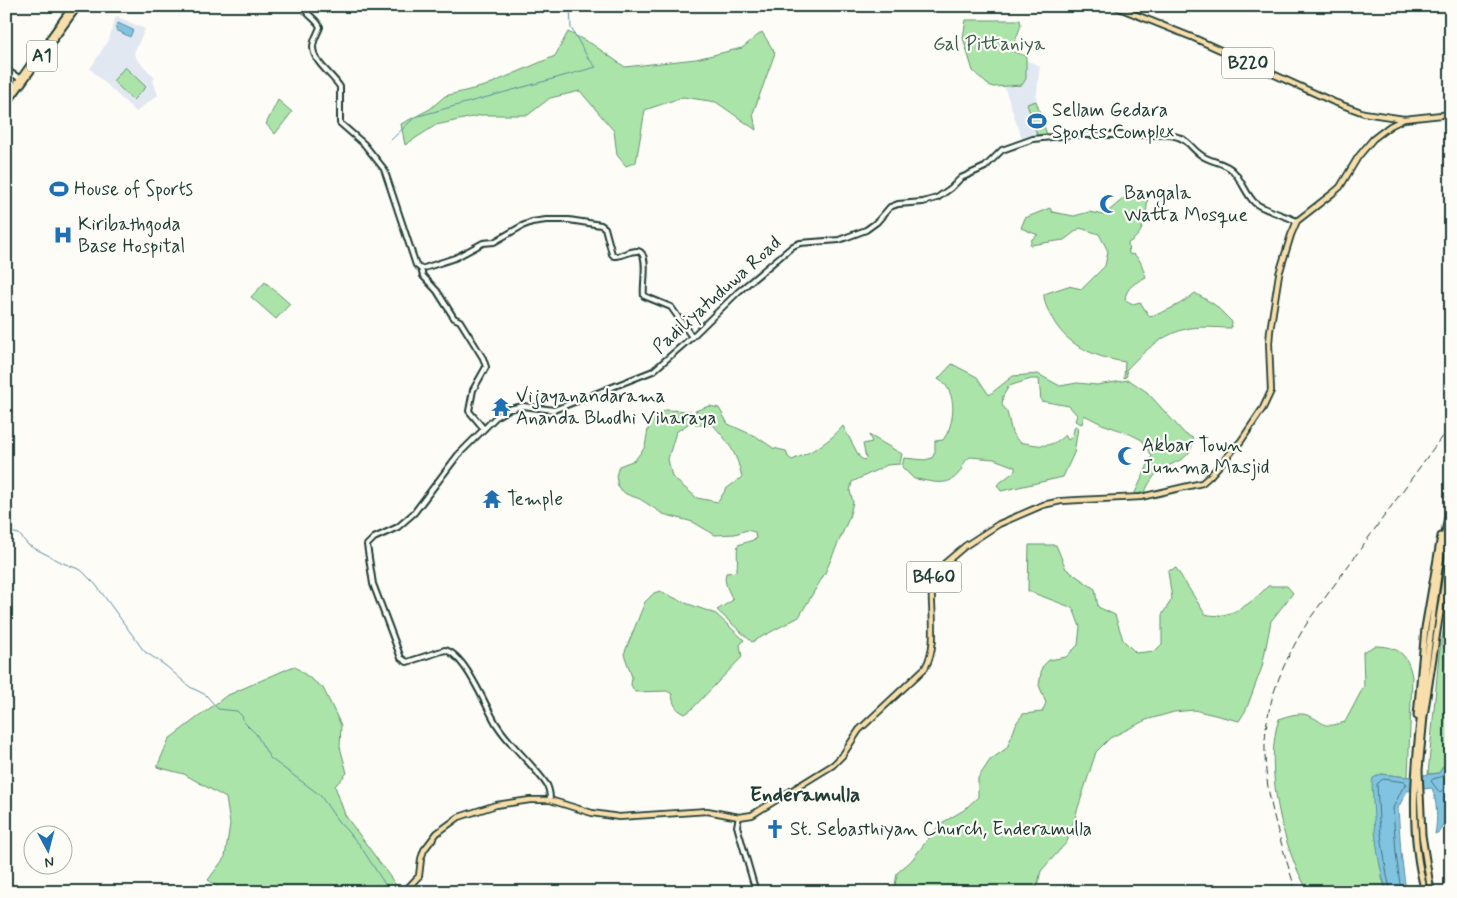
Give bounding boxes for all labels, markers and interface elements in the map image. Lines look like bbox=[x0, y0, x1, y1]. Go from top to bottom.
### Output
park label: Gal Pittaniya bbox=[933, 32, 1046, 57]
road number: A1 bbox=[27, 40, 57, 72]
road number: B220 bbox=[1222, 48, 1274, 78]
place label: Sellam Gedara Sports Complex bbox=[1052, 98, 1175, 145]
sports icon: Sellam Gedara Sports Complex bbox=[1026, 110, 1048, 132]
place label: House of Sports bbox=[74, 177, 193, 202]
sports icon: House of Sports bbox=[48, 178, 70, 200]
place label: Bangala Watta Mosque bbox=[1124, 181, 1248, 228]
mosque icon: Bangala Watta Mosque bbox=[1098, 193, 1120, 215]
place label: Kiribathgoda Base Hospital bbox=[78, 212, 185, 259]
hospital icon: Kiribathgoda Base Hospital bbox=[52, 224, 74, 246]
street label: Padiliyatuduwa Road bbox=[647, 231, 787, 360]
place label: Vijayanandarama Ananda Bhodhi Viharaya bbox=[516, 384, 716, 431]
temple icon: Vijayanandarama Ananda Bhodhi Viharaya bbox=[490, 396, 512, 418]
place label: Akbar Town Jumma Masjid bbox=[1142, 433, 1269, 481]
mosque icon: Akbar Town Jumma Masjid bbox=[1116, 445, 1138, 467]
place label: Temple bbox=[507, 487, 563, 512]
temple icon: Temple bbox=[481, 488, 503, 510]
road number: B460 bbox=[906, 562, 962, 592]
district label: Enderamulla bbox=[750, 781, 860, 809]
place label: St. Sebasthiyan Church, Enderamulla bbox=[790, 817, 1092, 842]
church icon: St. Sebasthiyan Church, Enderamulla bbox=[764, 818, 786, 840]
north arrow bbox=[22, 826, 72, 876]
text: N bbox=[44, 852, 55, 871]

